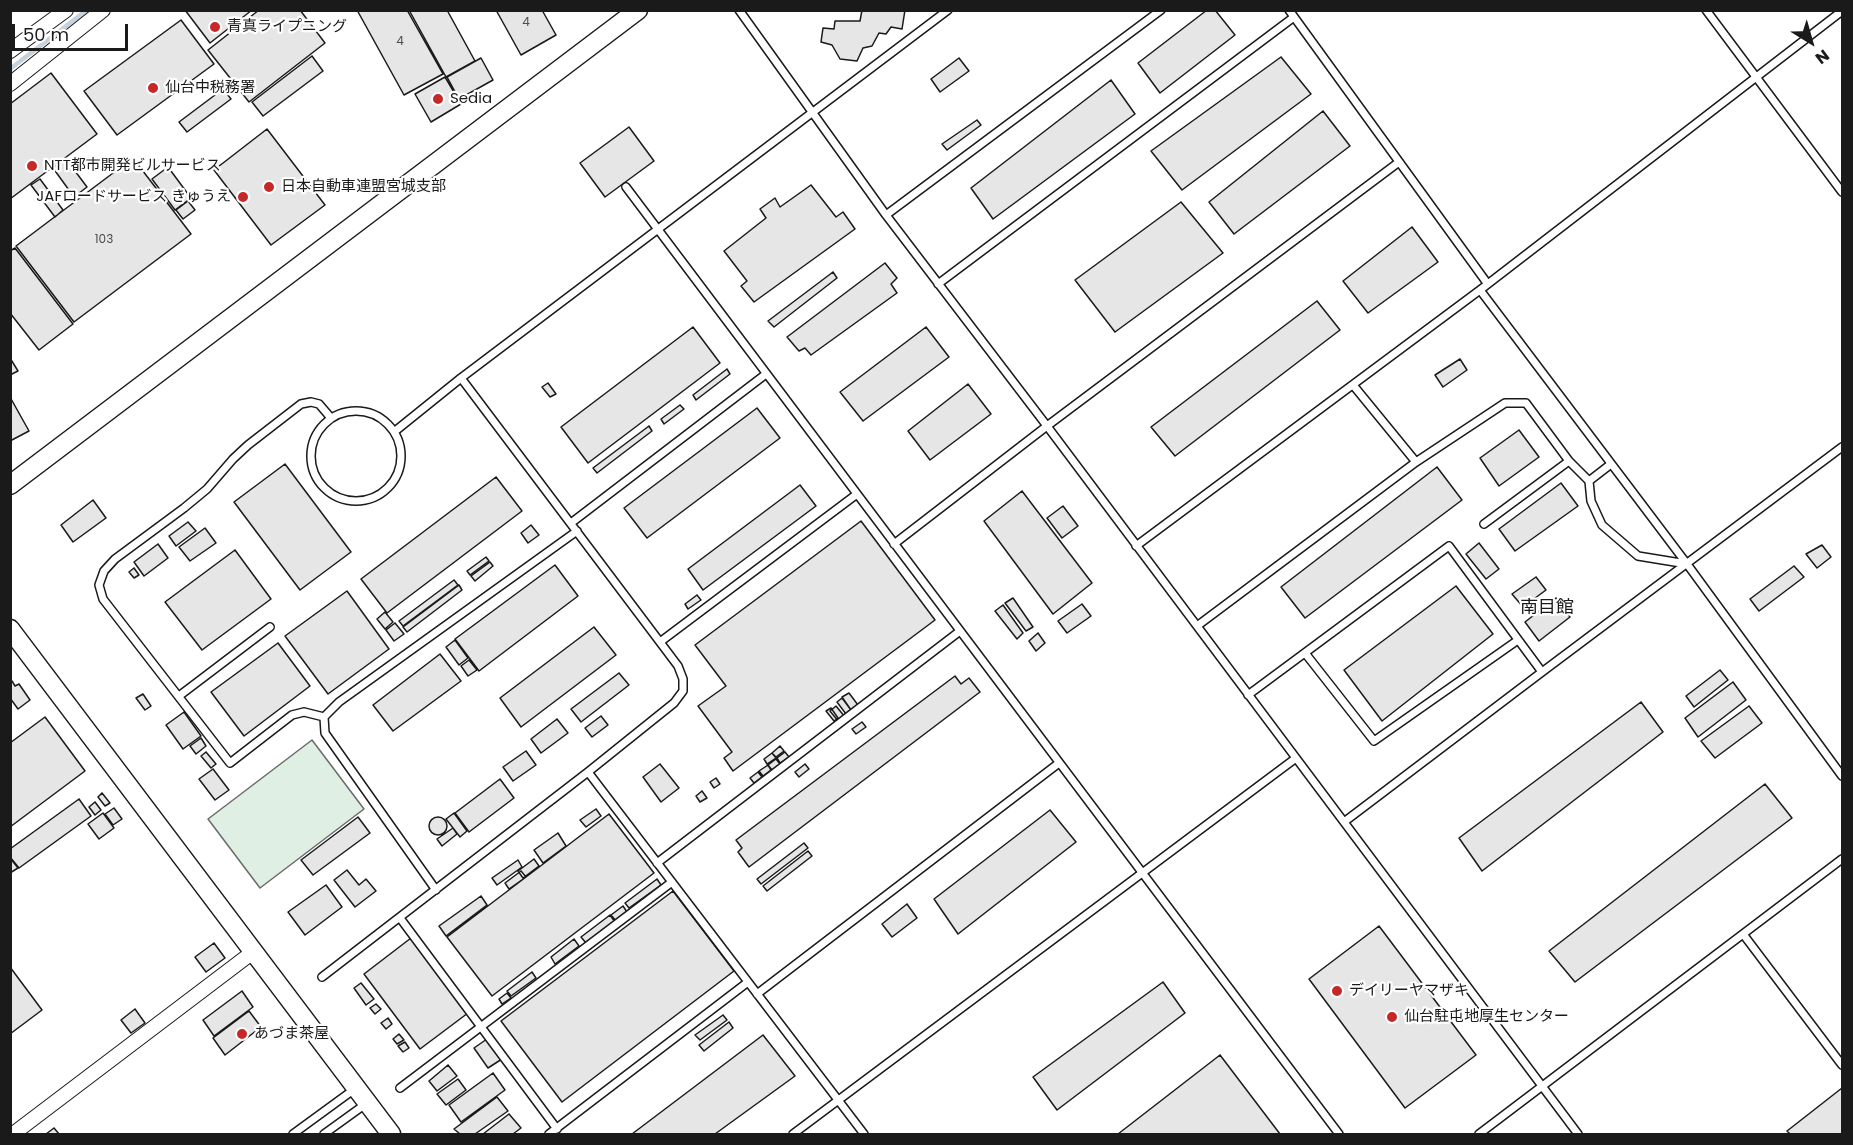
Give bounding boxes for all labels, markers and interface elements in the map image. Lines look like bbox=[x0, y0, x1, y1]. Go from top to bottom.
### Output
scale bar bbox=[15, 12, 130, 50]
north arrow bbox=[1781, 12, 1841, 72]
house number: 4 bbox=[522, 16, 530, 30]
place label: 青真ライプニング bbox=[227, 18, 347, 36]
marker: 青真ライプニング bbox=[208, 20, 222, 34]
text: 50 m bbox=[23, 22, 69, 47]
house number: 4 bbox=[396, 35, 404, 49]
text: N bbox=[1810, 44, 1834, 70]
place label: 仙台中税務署 bbox=[165, 79, 255, 97]
marker: 仙台中税務署 bbox=[146, 81, 160, 95]
place label: Sedia bbox=[450, 90, 492, 108]
marker: Sedia bbox=[431, 92, 445, 106]
place label: NTT都市開発ビルサービス bbox=[44, 157, 221, 175]
marker: NTT都市開発ビルサービス bbox=[25, 159, 39, 173]
place label: 日本自動車連盟宮城支部 bbox=[281, 178, 446, 196]
marker: 日本自動車連盟宮城支部 bbox=[262, 180, 276, 194]
place label: JAFロードサービス きゅうえ bbox=[36, 188, 231, 206]
marker: JAFロードサービス きゅうえ bbox=[236, 190, 250, 204]
house number: 103 bbox=[95, 233, 113, 247]
district label: 南目館 bbox=[1520, 597, 1574, 619]
place label: デイリーヤマザキ bbox=[1349, 982, 1469, 1000]
marker: デイリーヤマザキ bbox=[1330, 984, 1344, 998]
place label: 仙台駐屯地厚生センター bbox=[1404, 1008, 1569, 1026]
marker: 仙台駐屯地厚生センター bbox=[1385, 1010, 1399, 1024]
place label: あづま茶屋 bbox=[254, 1025, 329, 1043]
marker: あづま茶屋 bbox=[235, 1027, 249, 1041]

